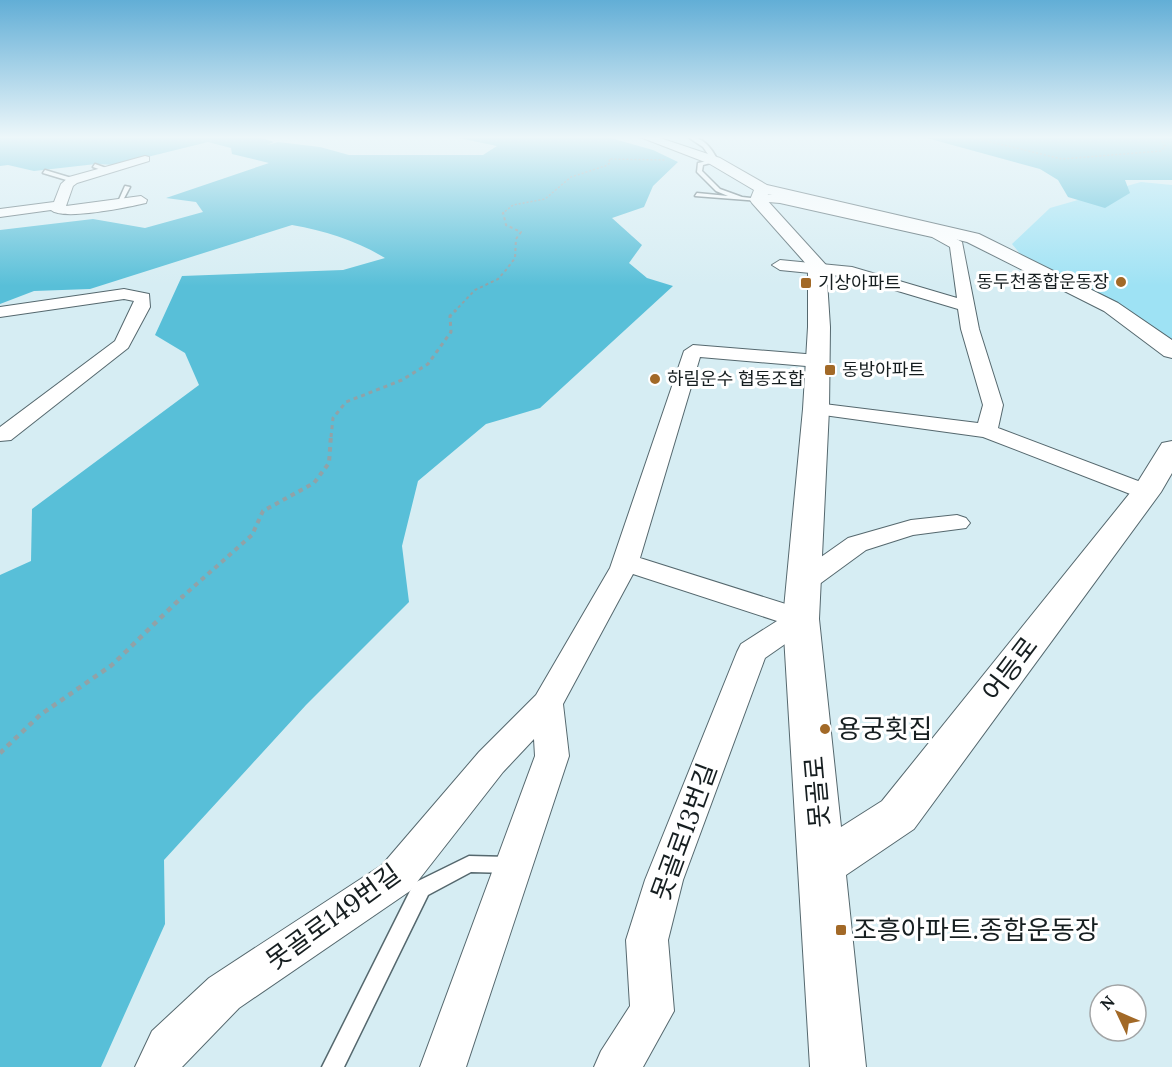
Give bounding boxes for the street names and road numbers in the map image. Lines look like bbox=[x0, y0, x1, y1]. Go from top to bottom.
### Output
street label: 어등로 bbox=[975, 630, 1044, 707]
street label: 못골로 bbox=[797, 755, 836, 829]
street label: 못골로13번길 bbox=[643, 759, 724, 905]
street label: 못골로149번길 bbox=[259, 857, 406, 976]

